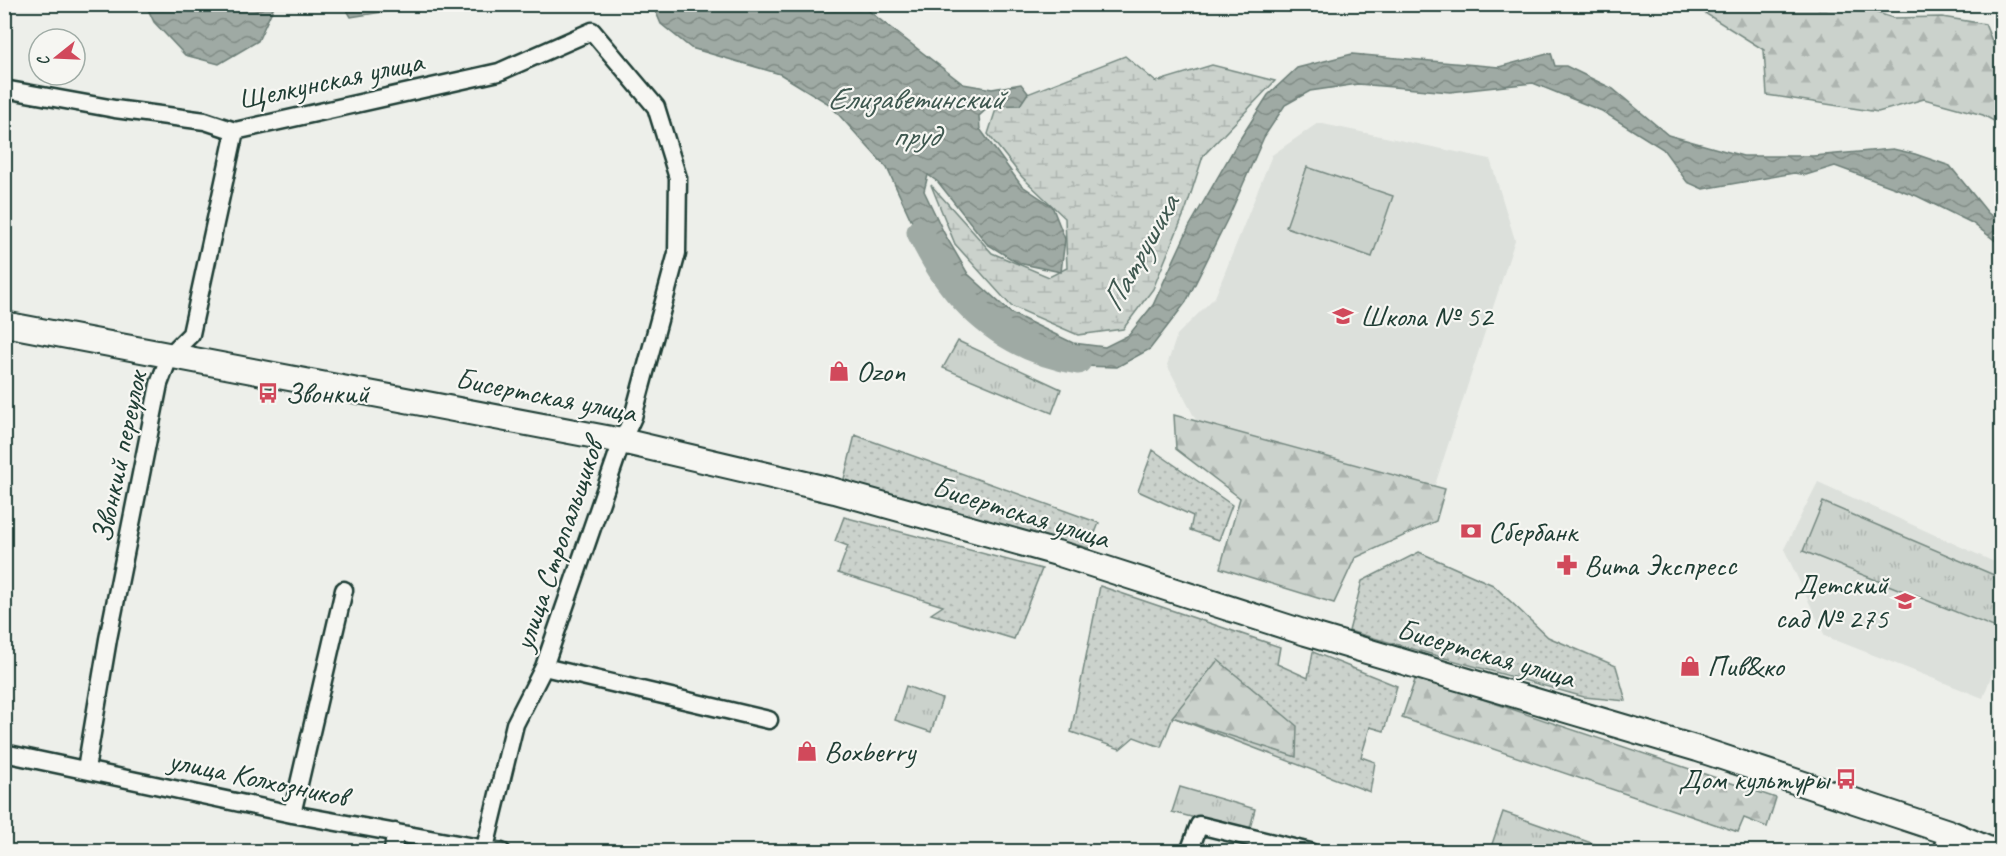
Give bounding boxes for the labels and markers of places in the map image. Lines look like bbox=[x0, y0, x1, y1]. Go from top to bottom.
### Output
place label: Школа № 52 bbox=[1360, 297, 1495, 335]
school or university icon: Школа № 52 bbox=[1331, 304, 1355, 328]
place label: Ozon bbox=[856, 352, 906, 390]
shop icon: Ozon bbox=[827, 359, 851, 383]
place label: Звонкий bbox=[285, 374, 370, 412]
bus stop icon: Звонкий bbox=[256, 381, 280, 405]
place label: Сбербанк bbox=[1488, 512, 1579, 550]
bank icon: Сбербанк bbox=[1459, 519, 1483, 543]
place label: Вита Экспресс bbox=[1584, 546, 1738, 584]
pharmacy icon: Вита Экспресс bbox=[1555, 553, 1579, 577]
place label: Детский сад № 275 bbox=[1775, 565, 1889, 637]
school or university icon: Детский сад № 275 bbox=[1893, 589, 1917, 613]
place label: Пив&ко bbox=[1707, 647, 1785, 685]
shop icon: Пив&ко bbox=[1678, 654, 1702, 678]
place label: Boxberry bbox=[824, 732, 917, 770]
shop icon: Boxberry bbox=[795, 739, 819, 763]
place label: Дом культуры bbox=[1678, 760, 1831, 798]
bus stop icon: Дом культуры bbox=[1834, 767, 1858, 791]

